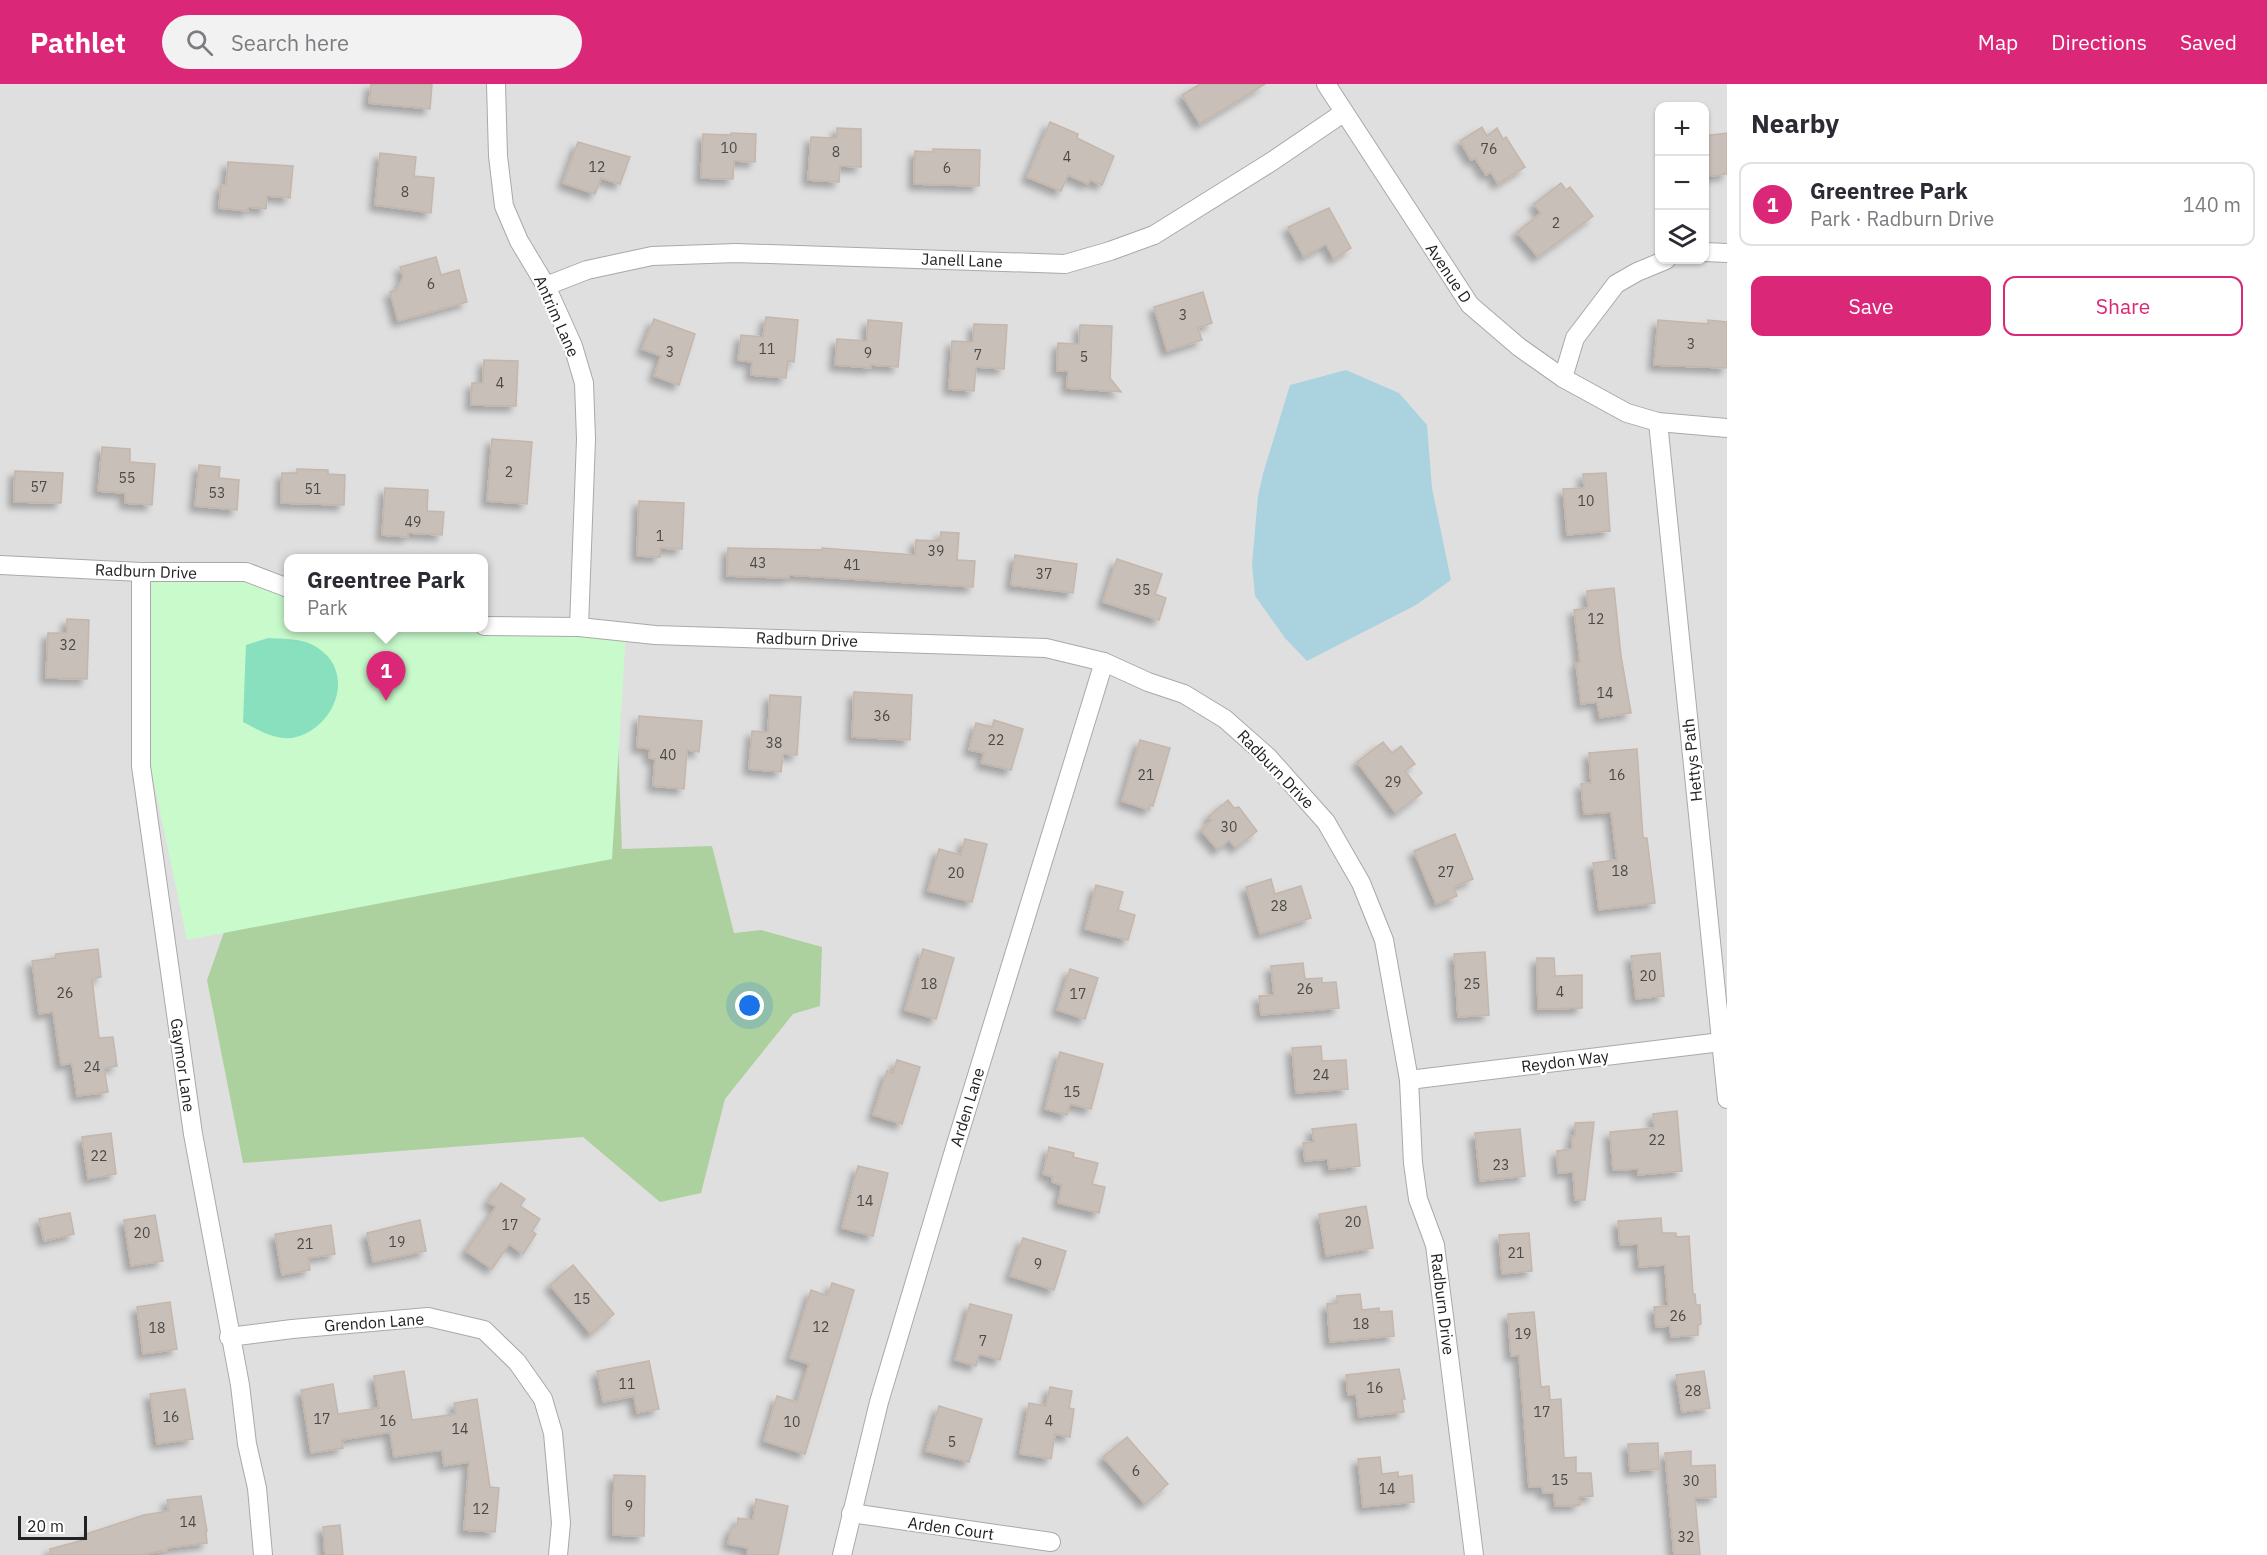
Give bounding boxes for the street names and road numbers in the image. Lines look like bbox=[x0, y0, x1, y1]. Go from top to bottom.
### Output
street label: Avenue D bbox=[1422, 239, 1476, 307]
street label: Janell Lane bbox=[921, 249, 1003, 271]
street label: Antrim Lane bbox=[530, 272, 584, 360]
street label: Radburn Drive bbox=[95, 559, 198, 583]
street label: Radburn Drive bbox=[756, 627, 859, 651]
street label: Hettys Path bbox=[1678, 717, 1706, 803]
street label: Radburn Drive bbox=[1233, 725, 1319, 813]
street label: Gaymor Lane bbox=[167, 1017, 200, 1113]
street label: Reydon Way bbox=[1520, 1046, 1610, 1076]
street label: Arden Lane bbox=[946, 1065, 989, 1149]
street label: Radburn Drive bbox=[1427, 1252, 1459, 1356]
street label: Grendon Lane bbox=[323, 1309, 425, 1335]
street label: Arden Court bbox=[907, 1512, 995, 1544]

